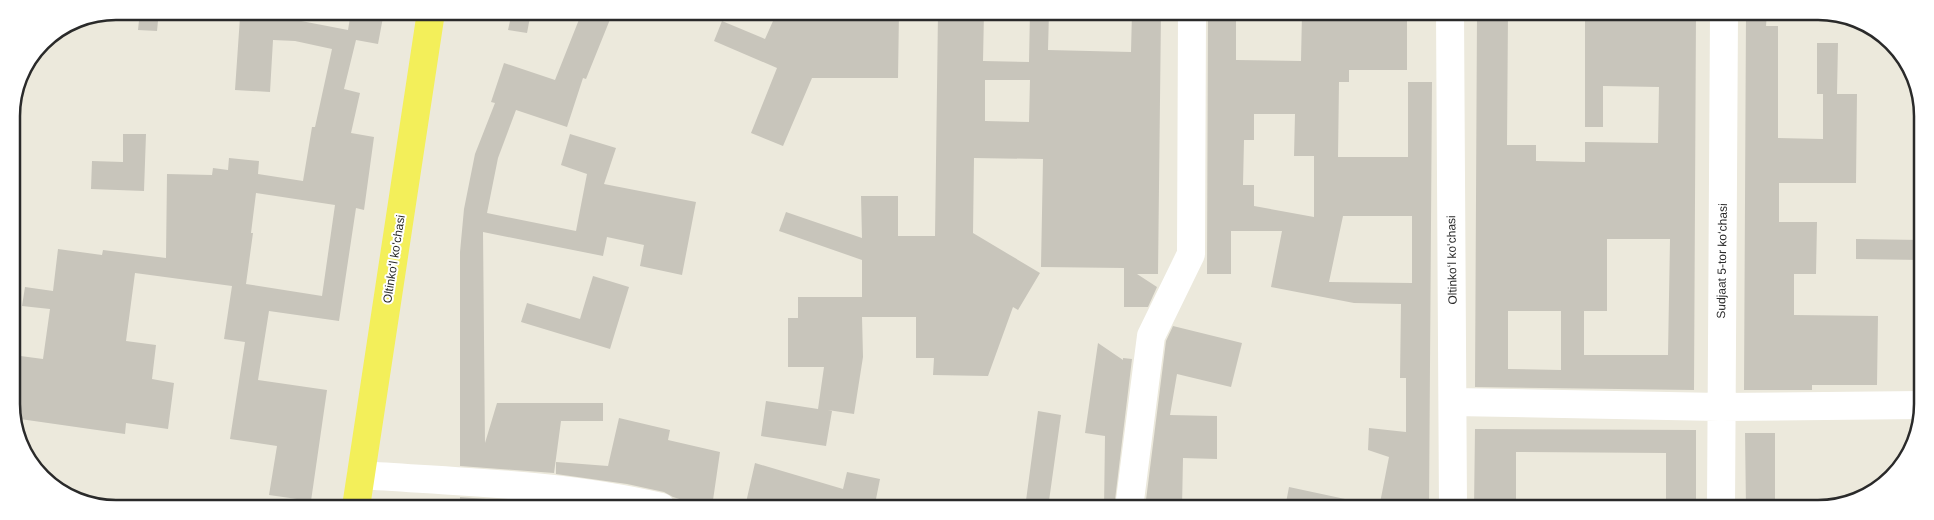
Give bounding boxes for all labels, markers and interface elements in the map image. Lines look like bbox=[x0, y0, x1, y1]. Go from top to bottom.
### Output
street label: Sudjaat 5-tor koʻchasi bbox=[1714, 203, 1730, 319]
street label: Oltinkoʻl koʻchasi bbox=[380, 214, 408, 304]
street label: Oltinkoʻl koʻchasi bbox=[1444, 215, 1460, 305]

